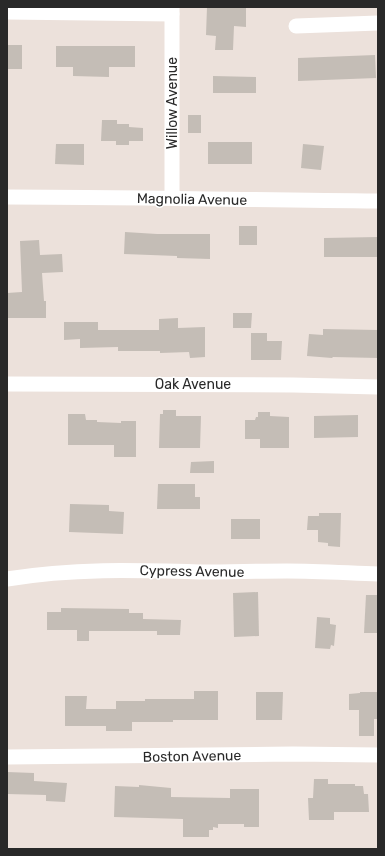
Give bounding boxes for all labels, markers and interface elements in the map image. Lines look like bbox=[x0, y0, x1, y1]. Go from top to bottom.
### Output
street label: Willow Avenue bbox=[164, 57, 181, 149]
street label: Magnolia Avenue bbox=[137, 190, 247, 209]
street label: Oak Avenue bbox=[155, 376, 231, 393]
street label: Cypress Avenue bbox=[139, 562, 245, 581]
street label: Boston Avenue bbox=[143, 747, 242, 766]

